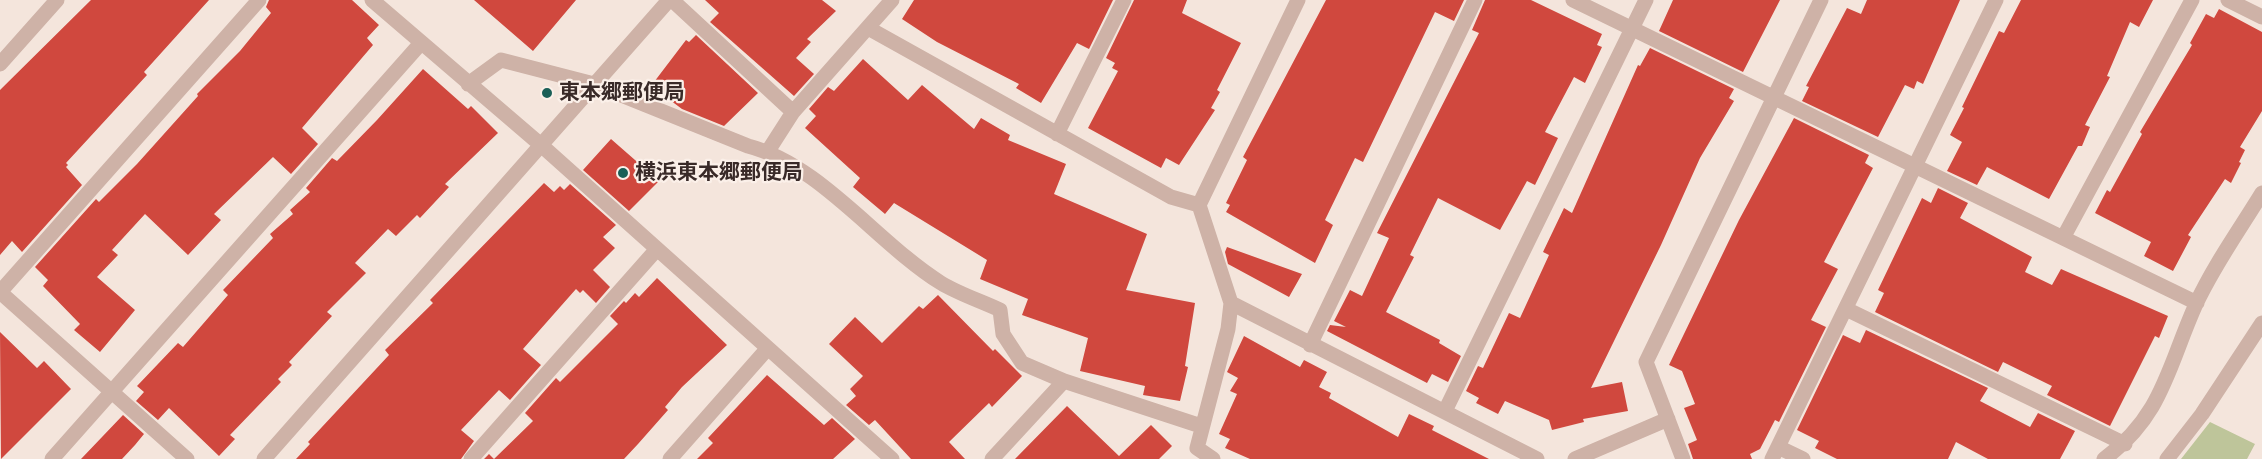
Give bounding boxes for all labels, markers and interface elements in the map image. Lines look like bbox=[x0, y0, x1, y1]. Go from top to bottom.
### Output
place label: 東本郷郵便局 bbox=[559, 80, 685, 106]
marker: 東本郷郵便局 bbox=[540, 86, 554, 100]
place label: 横浜東本郷郵便局 bbox=[635, 160, 803, 186]
marker: 横浜東本郷郵便局 bbox=[616, 166, 630, 180]

